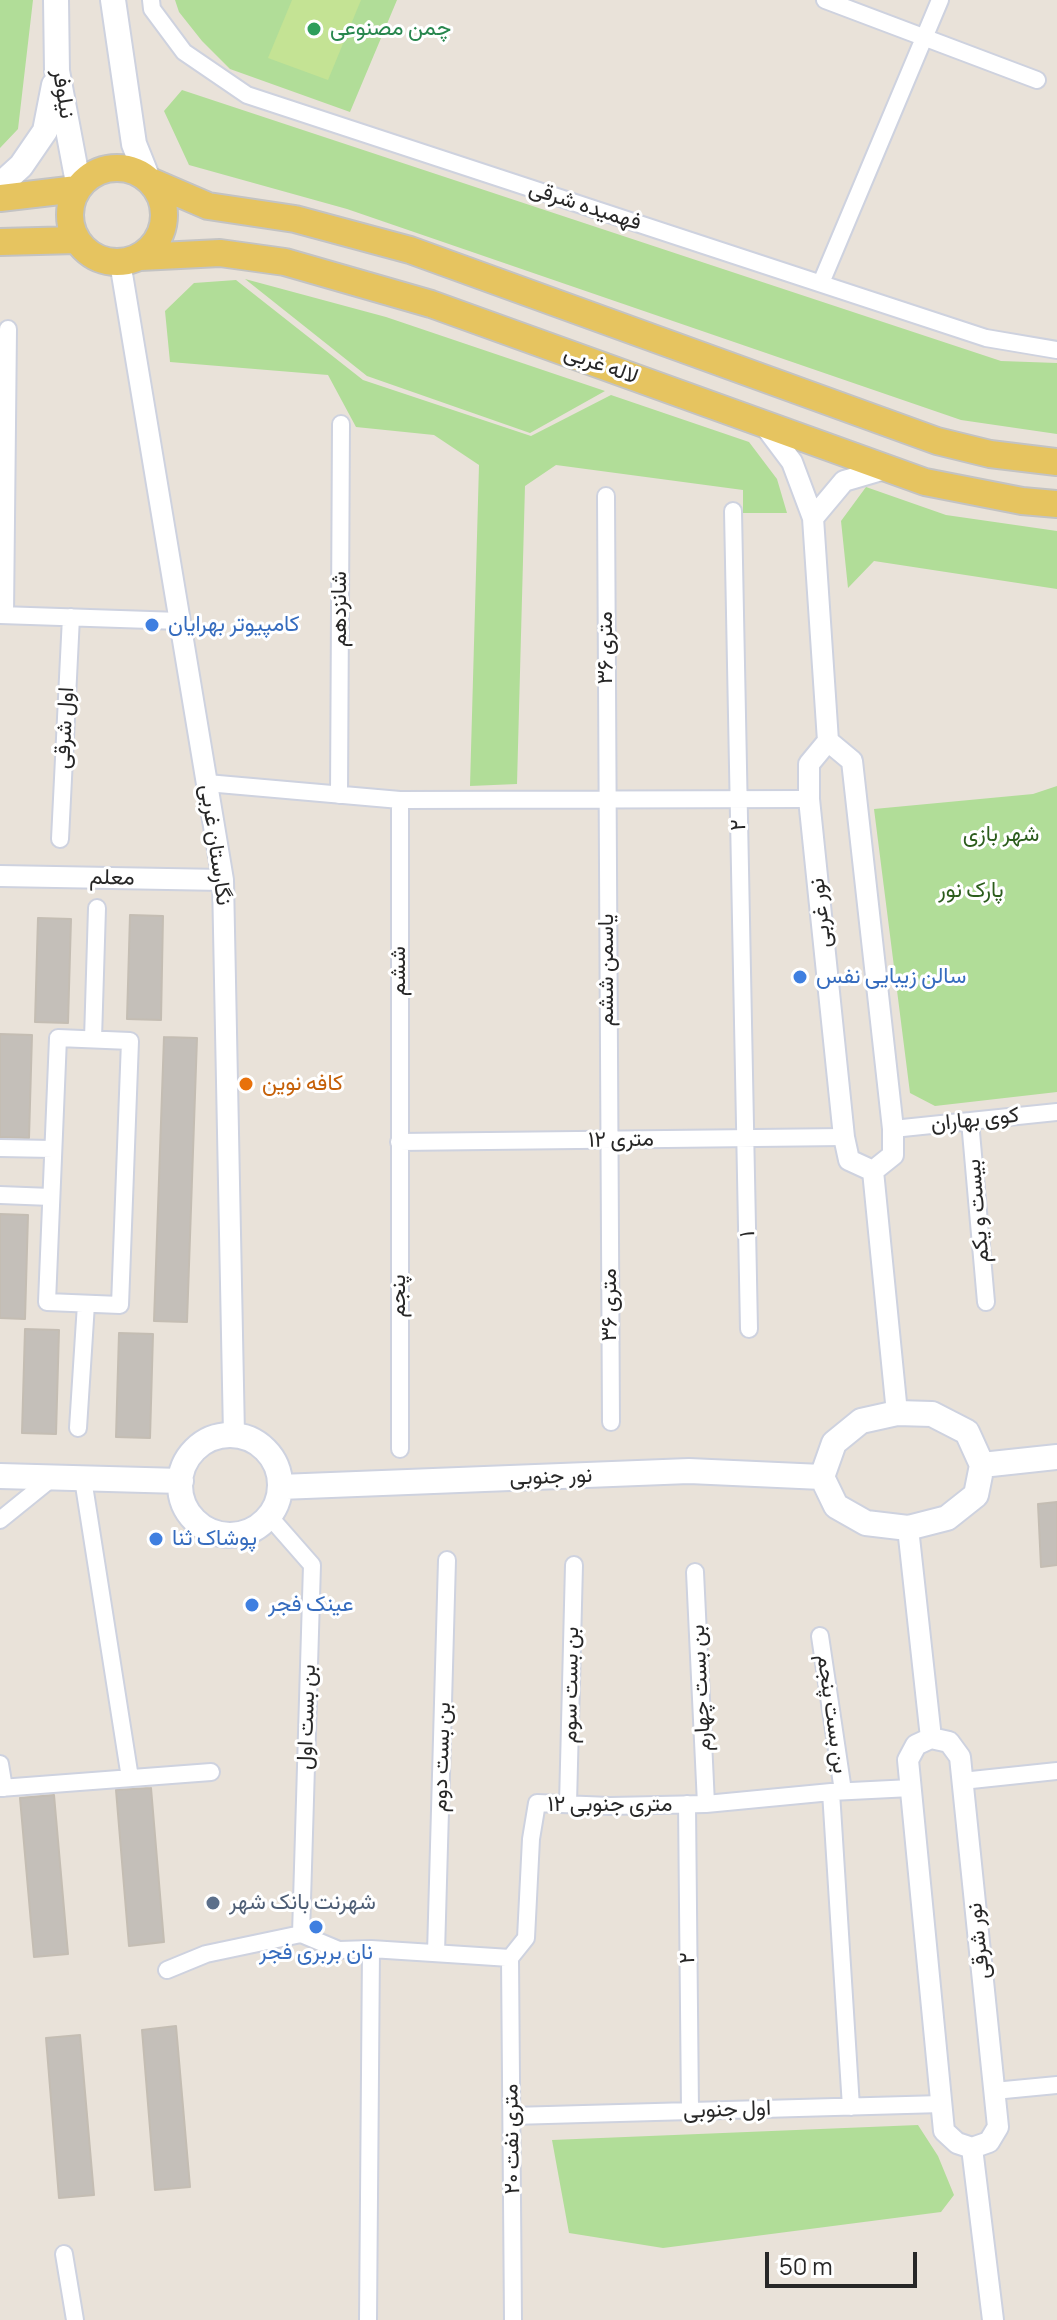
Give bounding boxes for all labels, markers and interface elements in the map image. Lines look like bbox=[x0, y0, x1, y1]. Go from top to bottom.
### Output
place label: چمن مصنوعی bbox=[330, 16, 451, 42]
marker: چمن مصنوعی bbox=[305, 20, 323, 38]
street label: نیلوفر bbox=[46, 67, 80, 121]
street label: فهمیده شرقی bbox=[525, 175, 645, 237]
street label: لاله غربی bbox=[560, 339, 642, 391]
street label: شانزدهم bbox=[327, 571, 353, 647]
street label: ۳۶ متری bbox=[593, 611, 619, 685]
place label: کامپیوتر بهرایان bbox=[168, 612, 300, 638]
marker: کامپیوتر بهرایان bbox=[143, 616, 161, 634]
street label: اول شرقی bbox=[50, 686, 80, 770]
street label: نگارستان غربی bbox=[193, 783, 237, 907]
street label: ۲ bbox=[726, 819, 752, 831]
park label: شهر بازی bbox=[963, 822, 1039, 848]
street label: معلم bbox=[89, 864, 135, 892]
street label: نور غربی bbox=[804, 877, 838, 949]
park label: پارک نور bbox=[938, 878, 1004, 904]
street label: یاسمن ششم bbox=[594, 914, 620, 1026]
street label: ششم bbox=[386, 946, 412, 996]
place label: سالن زیبایی نفس bbox=[816, 964, 966, 990]
marker: سالن زیبایی نفس bbox=[791, 968, 809, 986]
place label: کافه نوین bbox=[262, 1071, 343, 1097]
marker: کافه نوین bbox=[237, 1075, 255, 1093]
street label: کوی بهاران bbox=[930, 1102, 1020, 1138]
street label: ۱۲ متری bbox=[588, 1126, 654, 1154]
street label: بیست و یکم bbox=[960, 1158, 996, 1264]
street label: ۱ bbox=[735, 1231, 761, 1237]
street label: ۳۶ متری bbox=[597, 1268, 623, 1342]
street label: پنجم bbox=[386, 1274, 412, 1318]
street label: نور جنوبی bbox=[509, 1462, 593, 1492]
place label: پوشاک ثنا bbox=[172, 1526, 257, 1552]
marker: پوشاک ثنا bbox=[147, 1530, 165, 1548]
place label: عینک فجر bbox=[268, 1592, 354, 1618]
marker: عینک فجر bbox=[243, 1596, 261, 1614]
street label: بن بست چهارم bbox=[684, 1624, 718, 1752]
street label: بن بست سوم bbox=[557, 1626, 585, 1744]
street label: بن بست پنجم bbox=[811, 1653, 853, 1775]
street label: بن بست اول bbox=[292, 1664, 322, 1770]
street label: بن بست دوم bbox=[427, 1702, 457, 1812]
street label: ۱۲ متری جنوبی bbox=[547, 1792, 673, 1818]
place label: شهرنت بانک شهر bbox=[229, 1890, 376, 1916]
marker: شهرنت بانک شهر bbox=[204, 1894, 222, 1912]
street label: نور شرقی bbox=[962, 1901, 996, 1981]
marker: نان بربری فجر bbox=[307, 1918, 325, 1936]
place label: نان بربری فجر bbox=[259, 1940, 373, 1966]
street label: ۲ bbox=[675, 1952, 701, 1964]
street label: ۲۰ متری نفت bbox=[498, 2083, 526, 2195]
street label: اول جنوبی bbox=[683, 2095, 771, 2125]
scale bar bbox=[769, 2236, 921, 2286]
text: 50 m bbox=[779, 2249, 833, 2282]

